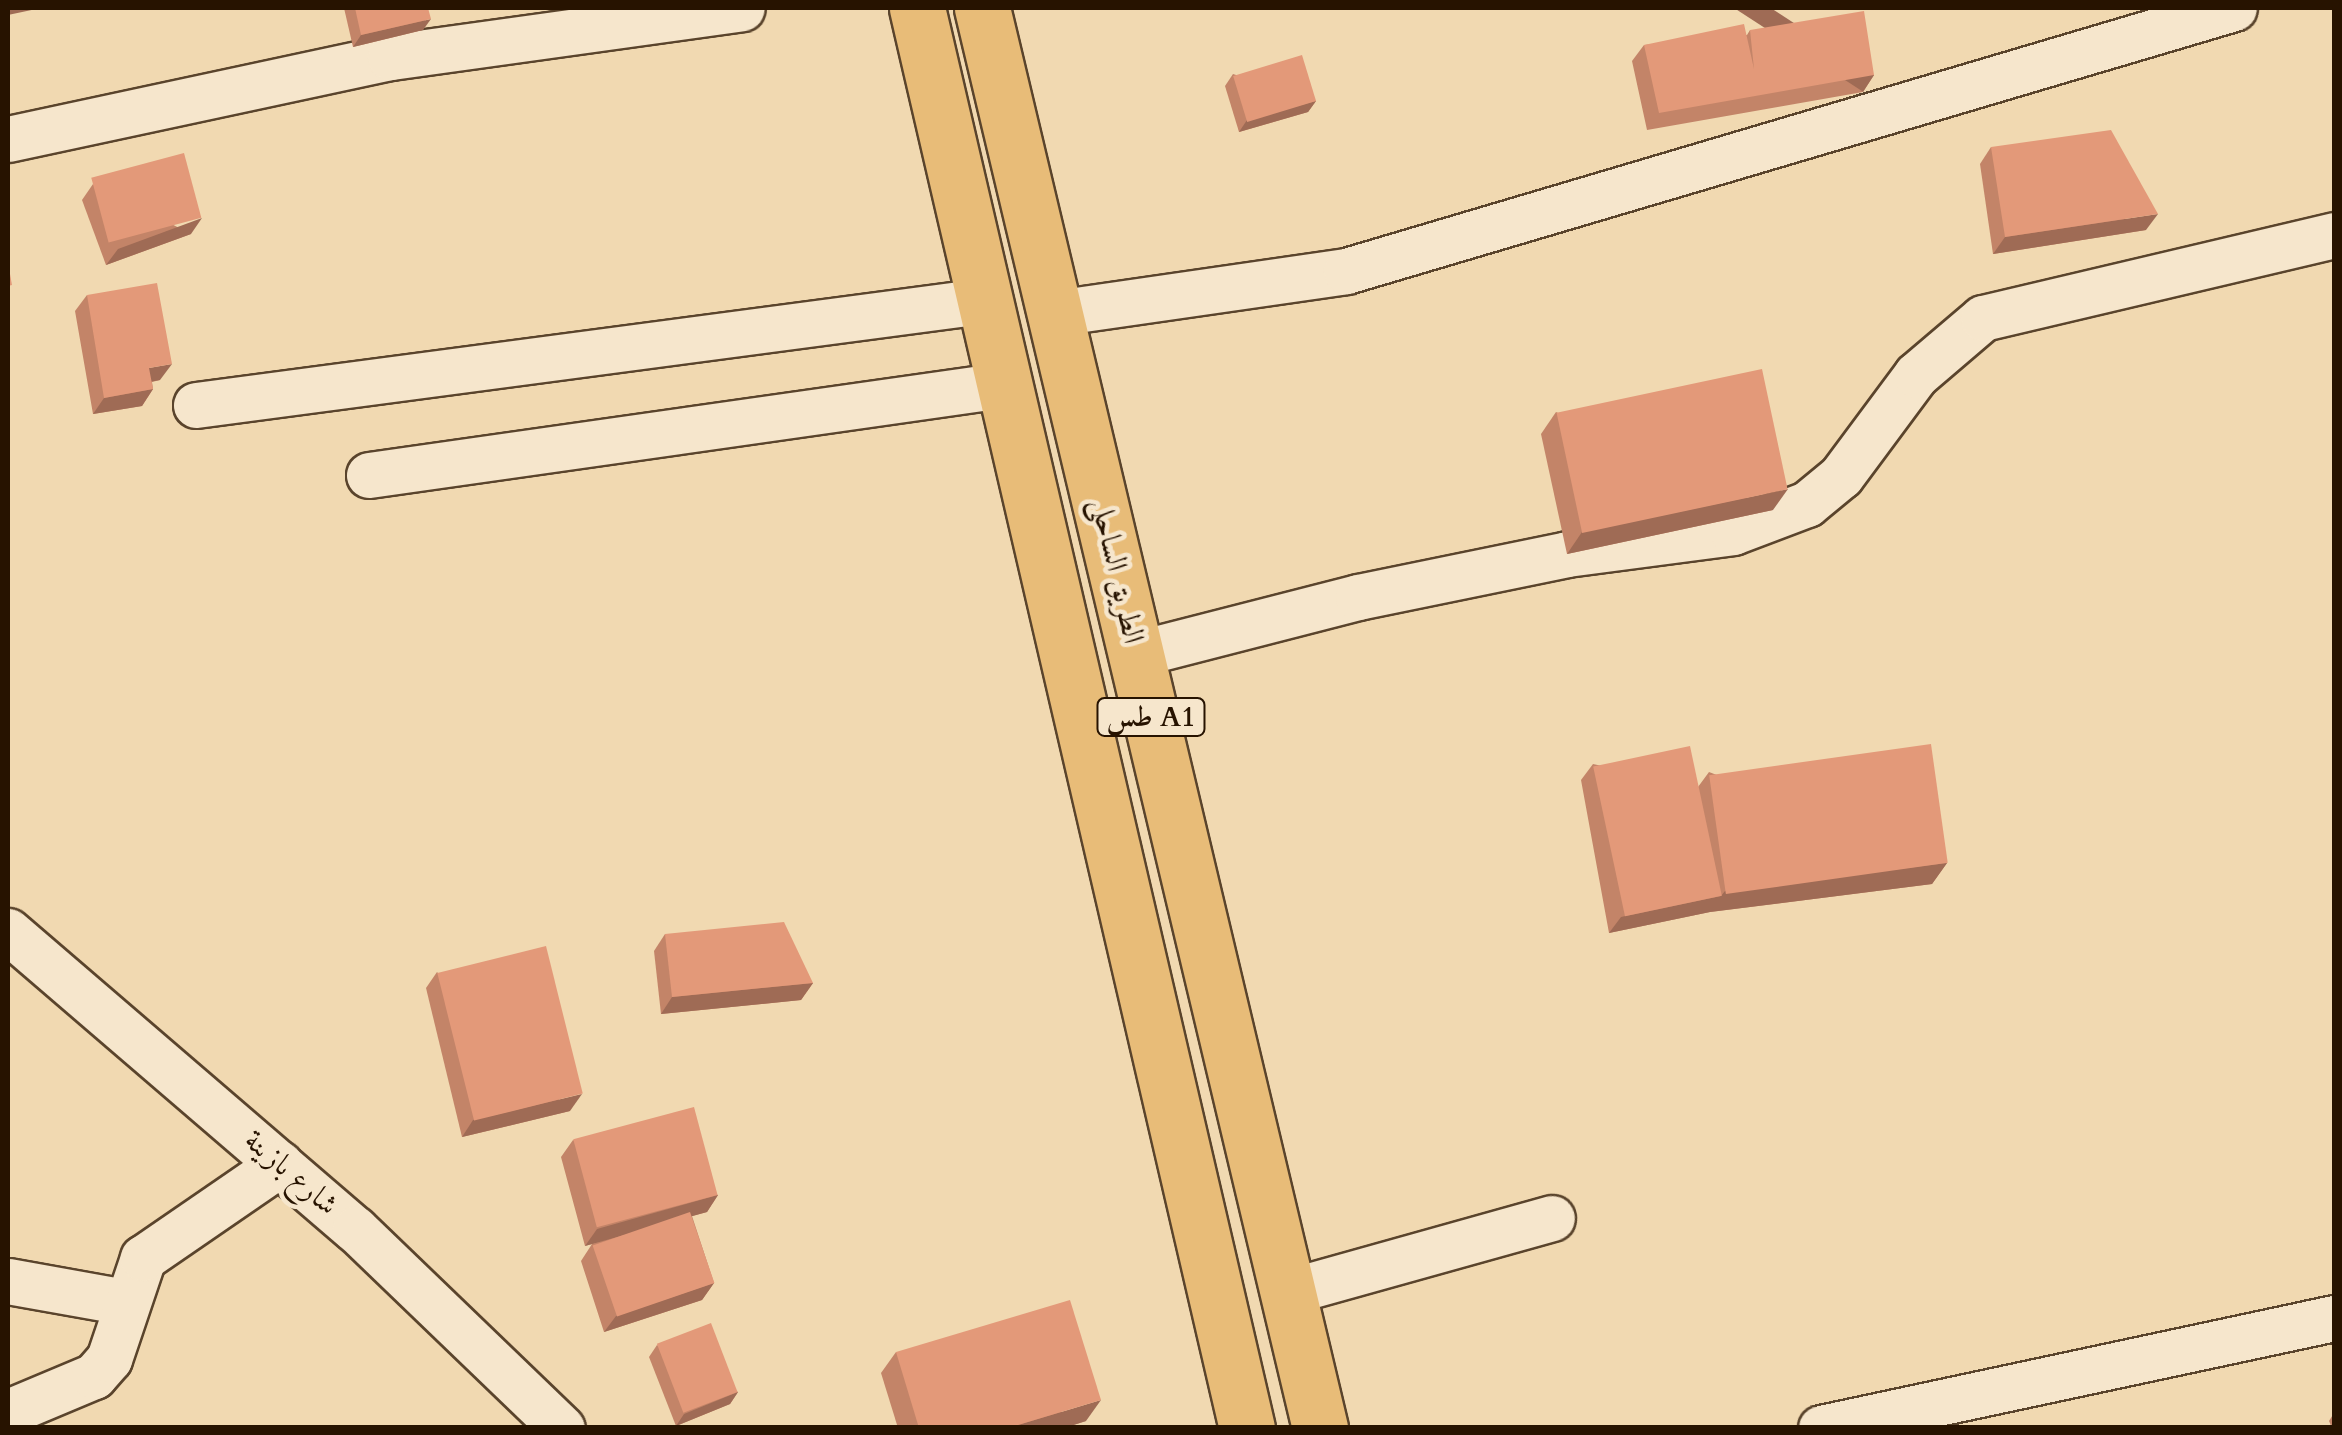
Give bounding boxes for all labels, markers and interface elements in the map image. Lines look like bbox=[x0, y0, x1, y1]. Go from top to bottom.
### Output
street label: الطريق الساحلى bbox=[1083, 495, 1151, 647]
road number: طس A1 bbox=[1096, 694, 1206, 740]
street label: شارع بازينة bbox=[237, 1123, 345, 1223]

